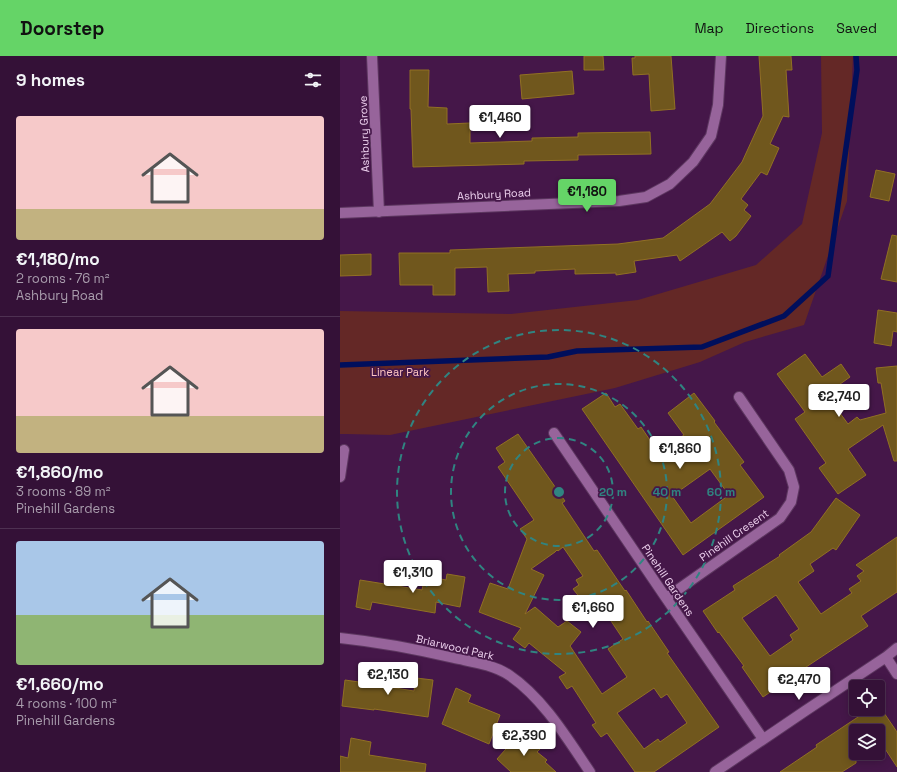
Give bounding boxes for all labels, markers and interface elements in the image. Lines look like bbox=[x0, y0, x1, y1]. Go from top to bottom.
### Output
text: Doorstep bbox=[20, 16, 104, 41]
text: Map bbox=[694, 19, 724, 37]
text: Directions bbox=[746, 19, 814, 37]
text: Saved bbox=[836, 19, 877, 37]
text: 9 homes bbox=[16, 69, 85, 91]
icon: filters bbox=[302, 69, 324, 91]
street label: Ashbury Grove bbox=[356, 95, 372, 173]
pin: €1,460 bbox=[467, 105, 533, 139]
text: €1,460 bbox=[478, 109, 522, 126]
icon: home bbox=[134, 142, 206, 214]
pin: €1,180 bbox=[554, 179, 620, 213]
text: €1,180 bbox=[567, 183, 607, 200]
street label: Ashbury Road bbox=[457, 185, 531, 203]
text: €1,180/mo bbox=[16, 248, 100, 270]
text: 2 rooms · 76 m² bbox=[16, 270, 110, 287]
text: Ashbury Road bbox=[16, 287, 103, 304]
icon: home bbox=[134, 355, 206, 427]
park label: Linear Park bbox=[371, 365, 429, 379]
pin: €2,740 bbox=[806, 384, 872, 418]
text: €2,740 bbox=[817, 388, 861, 405]
pin: €1,860 bbox=[647, 436, 713, 470]
text: €1,860 bbox=[659, 440, 701, 457]
text: €1,860/mo bbox=[16, 461, 103, 483]
text: 3 rooms · 89 m² bbox=[16, 483, 110, 500]
text: 20 m bbox=[599, 484, 627, 500]
text: 40 m bbox=[653, 484, 681, 500]
text: 60 m bbox=[707, 484, 735, 500]
centre of rings bbox=[552, 485, 566, 499]
text: Pinehill Gardens bbox=[16, 500, 115, 517]
street label: Pinehill Cresent bbox=[697, 506, 771, 564]
street label: Pinehill Gardens bbox=[639, 541, 697, 619]
pin: €1,310 bbox=[380, 560, 446, 594]
text: €1,310 bbox=[393, 564, 433, 581]
icon: home bbox=[134, 567, 206, 639]
pin: €1,660 bbox=[560, 595, 626, 629]
text: €1,660 bbox=[572, 599, 614, 616]
street label: Briarwood Park bbox=[415, 631, 495, 663]
pin: €2,130 bbox=[355, 662, 421, 696]
text: €2,130 bbox=[367, 666, 409, 683]
pin: €2,470 bbox=[766, 667, 832, 701]
text: €2,470 bbox=[777, 671, 821, 688]
text: €1,660/mo bbox=[16, 673, 104, 695]
map controls bbox=[849, 680, 885, 760]
button: locate bbox=[849, 680, 885, 716]
text: 4 rooms · 100 m² bbox=[16, 695, 117, 712]
text: Pinehill Gardens bbox=[16, 712, 115, 729]
pin: €2,390 bbox=[491, 723, 557, 757]
button: layers bbox=[849, 724, 885, 760]
text: €2,390 bbox=[502, 727, 546, 744]

